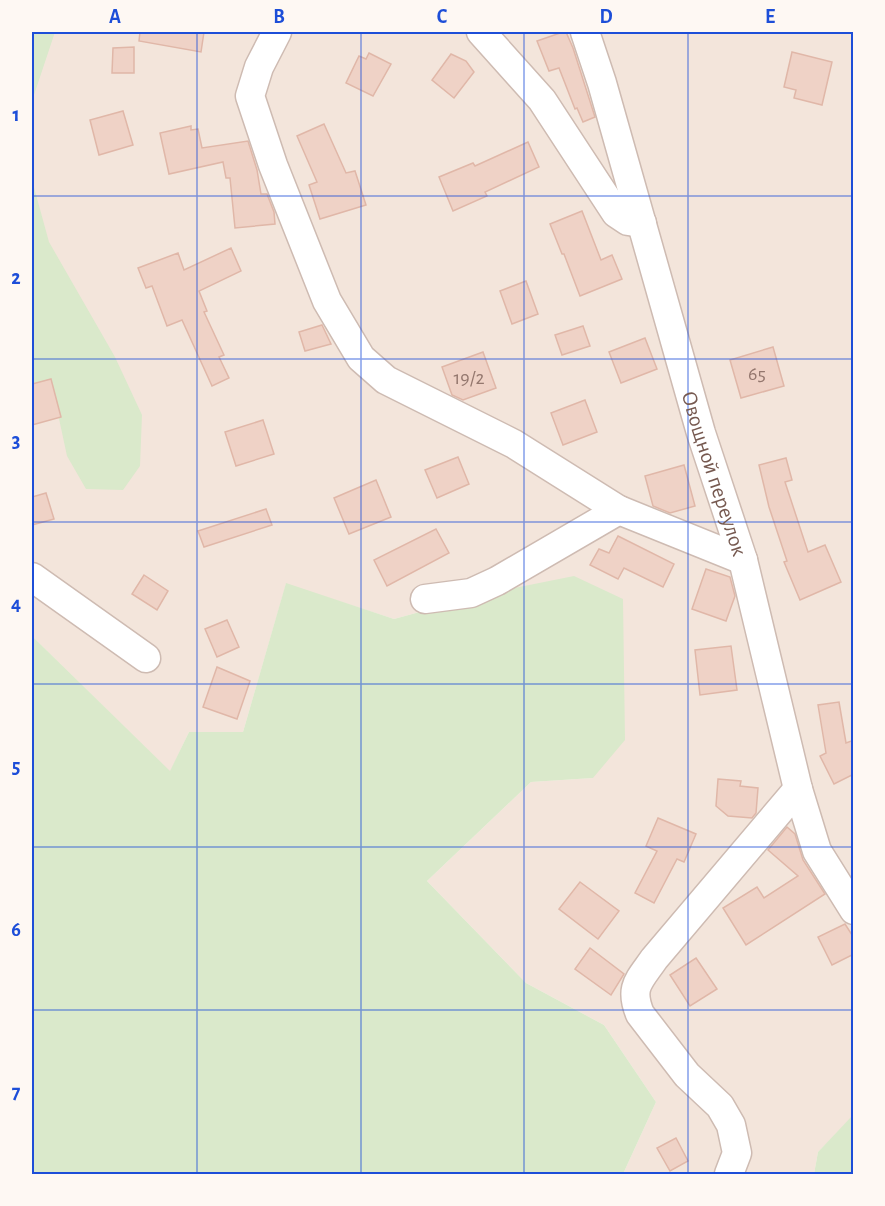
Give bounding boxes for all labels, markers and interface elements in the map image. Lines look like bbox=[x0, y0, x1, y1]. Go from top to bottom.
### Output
text: A bbox=[109, 7, 121, 27]
text: B bbox=[273, 7, 285, 27]
text: C bbox=[437, 7, 448, 27]
text: D bbox=[599, 7, 613, 27]
text: E bbox=[765, 7, 775, 27]
text: 1 bbox=[12, 105, 20, 125]
text: 2 bbox=[11, 268, 21, 288]
house number: 65 bbox=[748, 364, 766, 384]
house number: 19/2 bbox=[453, 368, 485, 388]
street label: Овощной переулок bbox=[678, 389, 751, 559]
text: 3 bbox=[12, 431, 20, 451]
text: 4 bbox=[11, 594, 21, 614]
text: 5 bbox=[12, 757, 20, 777]
text: 6 bbox=[11, 920, 21, 940]
text: 7 bbox=[12, 1082, 21, 1102]

